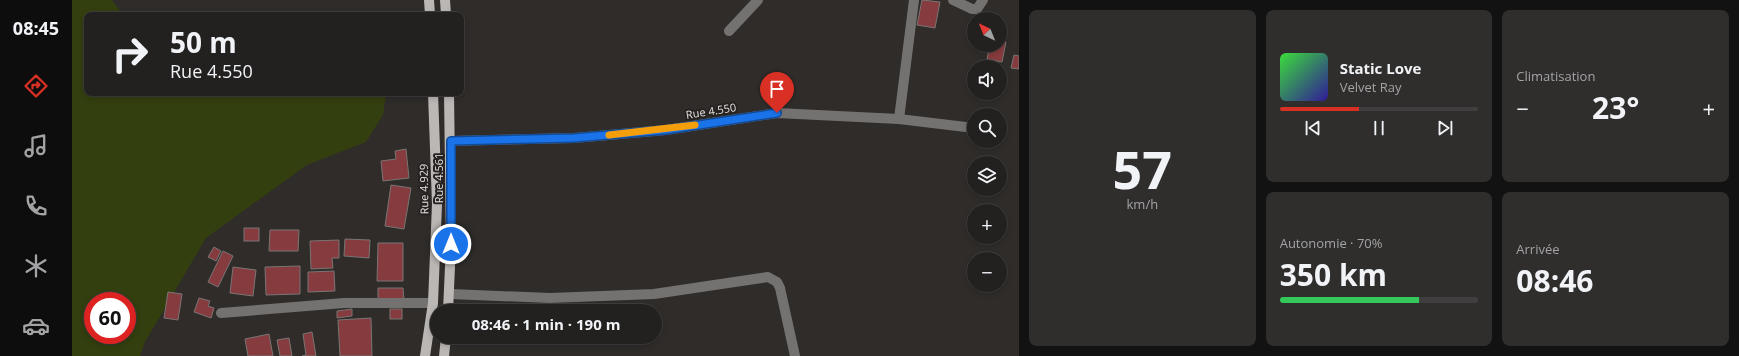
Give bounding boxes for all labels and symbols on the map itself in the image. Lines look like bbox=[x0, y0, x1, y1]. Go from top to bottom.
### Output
north arrow bbox=[967, 12, 1007, 52]
pin bbox=[760, 72, 794, 113]
street label: Rue 4.550 bbox=[685, 99, 737, 122]
street label: Rue 4.561 bbox=[431, 153, 446, 203]
street label: Rue 4.929 bbox=[416, 164, 431, 214]
position arrow bbox=[430, 223, 472, 265]
speed limit sign: 60 bbox=[84, 292, 136, 344]

